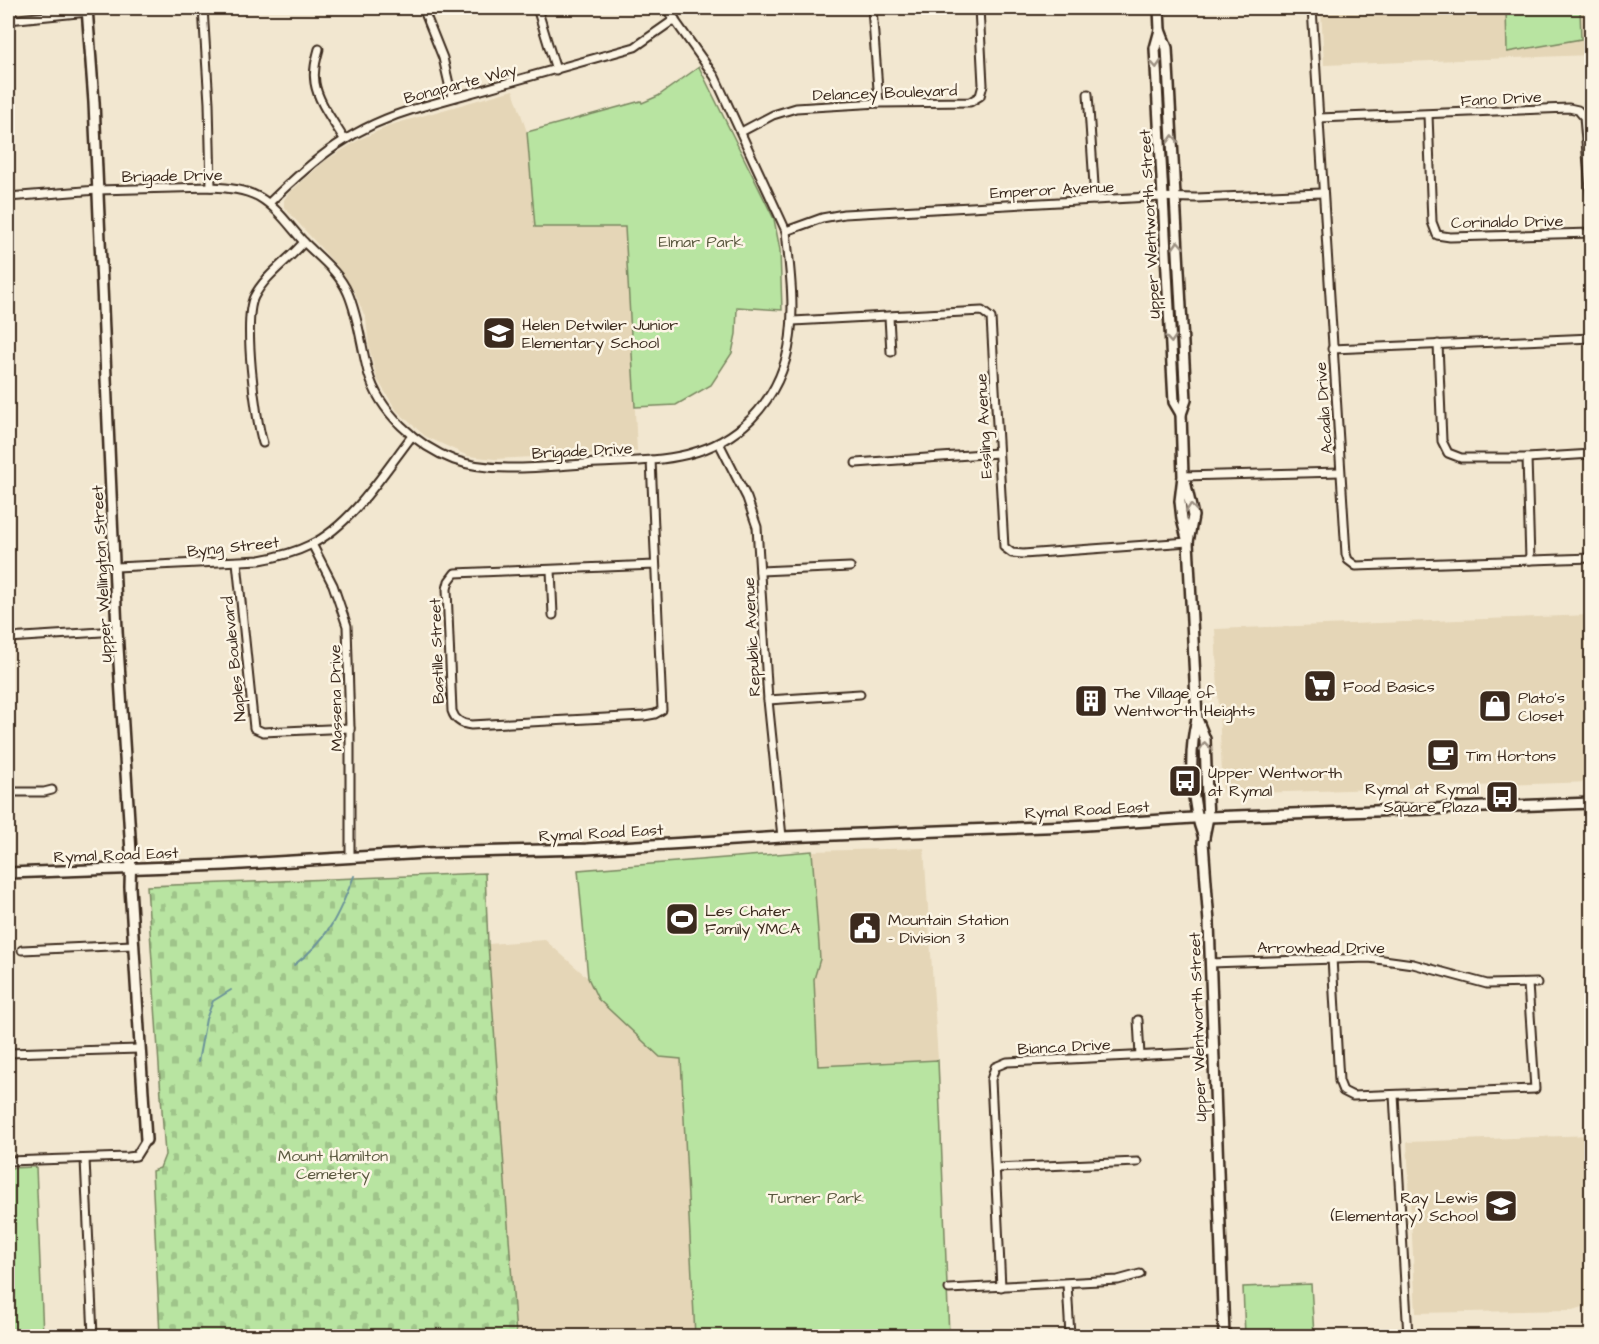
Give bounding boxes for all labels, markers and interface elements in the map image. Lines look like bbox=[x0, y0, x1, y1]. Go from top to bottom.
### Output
street label: Bonaparte Way bbox=[401, 58, 520, 111]
one-way arrow bbox=[1149, 59, 1162, 68]
street label: Delancey Boulevard bbox=[812, 79, 958, 108]
street label: Fano Drive bbox=[1460, 86, 1543, 112]
street label: Upper Wentworth Street bbox=[1134, 128, 1166, 319]
one-way arrow bbox=[1166, 134, 1179, 143]
street label: Brigade Drive bbox=[121, 164, 223, 189]
street label: Emperor Avenue bbox=[989, 176, 1115, 204]
street label: Corinaldo Drive bbox=[1451, 210, 1564, 234]
park label: Elmar Park bbox=[659, 231, 744, 253]
one-way arrow bbox=[1171, 241, 1184, 250]
place label: Helen Detwiler Junior Elementary School bbox=[522, 314, 678, 355]
school or university icon: Helen Detwiler Junior Elementary School bbox=[481, 315, 517, 351]
one-way arrow bbox=[1164, 335, 1177, 344]
street label: Acadia Drive bbox=[1310, 361, 1338, 455]
street label: Essling Avenue bbox=[970, 372, 999, 479]
street label: Brigade Drive bbox=[531, 437, 633, 466]
street label: Upper Wellington Street bbox=[86, 484, 119, 663]
one-way arrow bbox=[1185, 504, 1198, 513]
street label: Byng Street bbox=[186, 531, 281, 564]
street label: Republic Avenue bbox=[738, 576, 766, 697]
street label: Naples Boulevard bbox=[216, 595, 252, 723]
street label: Bastille Street bbox=[424, 597, 450, 704]
street label: Massena Drive bbox=[324, 644, 348, 752]
supermarket icon: Food Basics bbox=[1302, 668, 1338, 704]
place label: Food Basics bbox=[1343, 676, 1435, 698]
place label: The Village of Wentworth Heights bbox=[1114, 682, 1255, 723]
building icon: The Village of Wentworth Heights bbox=[1073, 683, 1109, 719]
place label: Plato's Closet bbox=[1518, 687, 1565, 727]
shop icon: Plato's Closet bbox=[1477, 688, 1513, 724]
cafe icon: Tim Hortons bbox=[1425, 737, 1461, 773]
one-way arrow bbox=[1199, 742, 1212, 751]
place label: Tim Hortons bbox=[1466, 745, 1556, 767]
place label: Upper Wentworth at Rymal bbox=[1208, 762, 1342, 803]
bus stop icon: Upper Wentworth at Rymal bbox=[1167, 763, 1203, 799]
place label: Rymal at Rymal Square Plaza bbox=[1365, 778, 1479, 818]
bus stop icon: Rymal at Rymal Square Plaza bbox=[1484, 779, 1520, 815]
street label: Rymal Road East bbox=[1024, 796, 1151, 825]
street label: Rymal Road East bbox=[538, 819, 665, 848]
street label: Rymal Road East bbox=[53, 842, 179, 869]
place label: Les Chater Family YMCA bbox=[705, 900, 800, 941]
sports icon: Les Chater Family YMCA bbox=[664, 901, 700, 937]
place label: Mountain Station - Division 3 bbox=[888, 909, 1009, 949]
public building icon: Mountain Station - Division 3 bbox=[847, 910, 883, 946]
street label: Upper Wentworth Street bbox=[1184, 931, 1212, 1122]
street label: Arrowhead Drive bbox=[1257, 937, 1385, 959]
street label: Bianca Drive bbox=[1017, 1034, 1112, 1060]
park label: Mount Hamilton Cemetery bbox=[278, 1145, 388, 1186]
park label: Turner Park bbox=[768, 1187, 864, 1209]
place label: Ray Lewis (Elementary) School bbox=[1330, 1187, 1478, 1228]
school or university icon: Ray Lewis (Elementary) School bbox=[1483, 1188, 1519, 1224]

